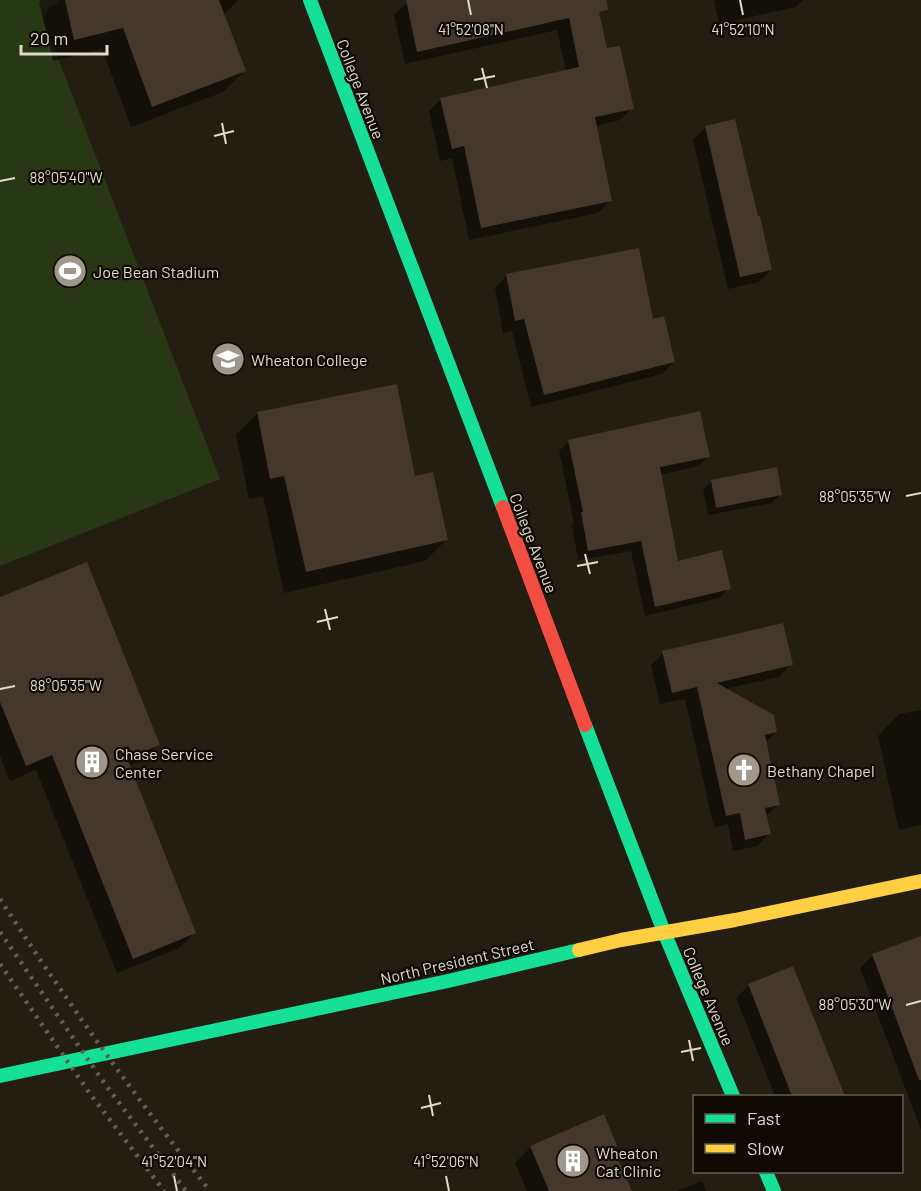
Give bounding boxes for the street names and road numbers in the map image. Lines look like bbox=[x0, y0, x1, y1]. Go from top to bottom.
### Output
street label: College Avenue bbox=[333, 36, 389, 142]
street label: College Avenue bbox=[506, 490, 562, 596]
street label: North President Street bbox=[378, 934, 536, 988]
street label: College Avenue bbox=[680, 944, 738, 1048]

